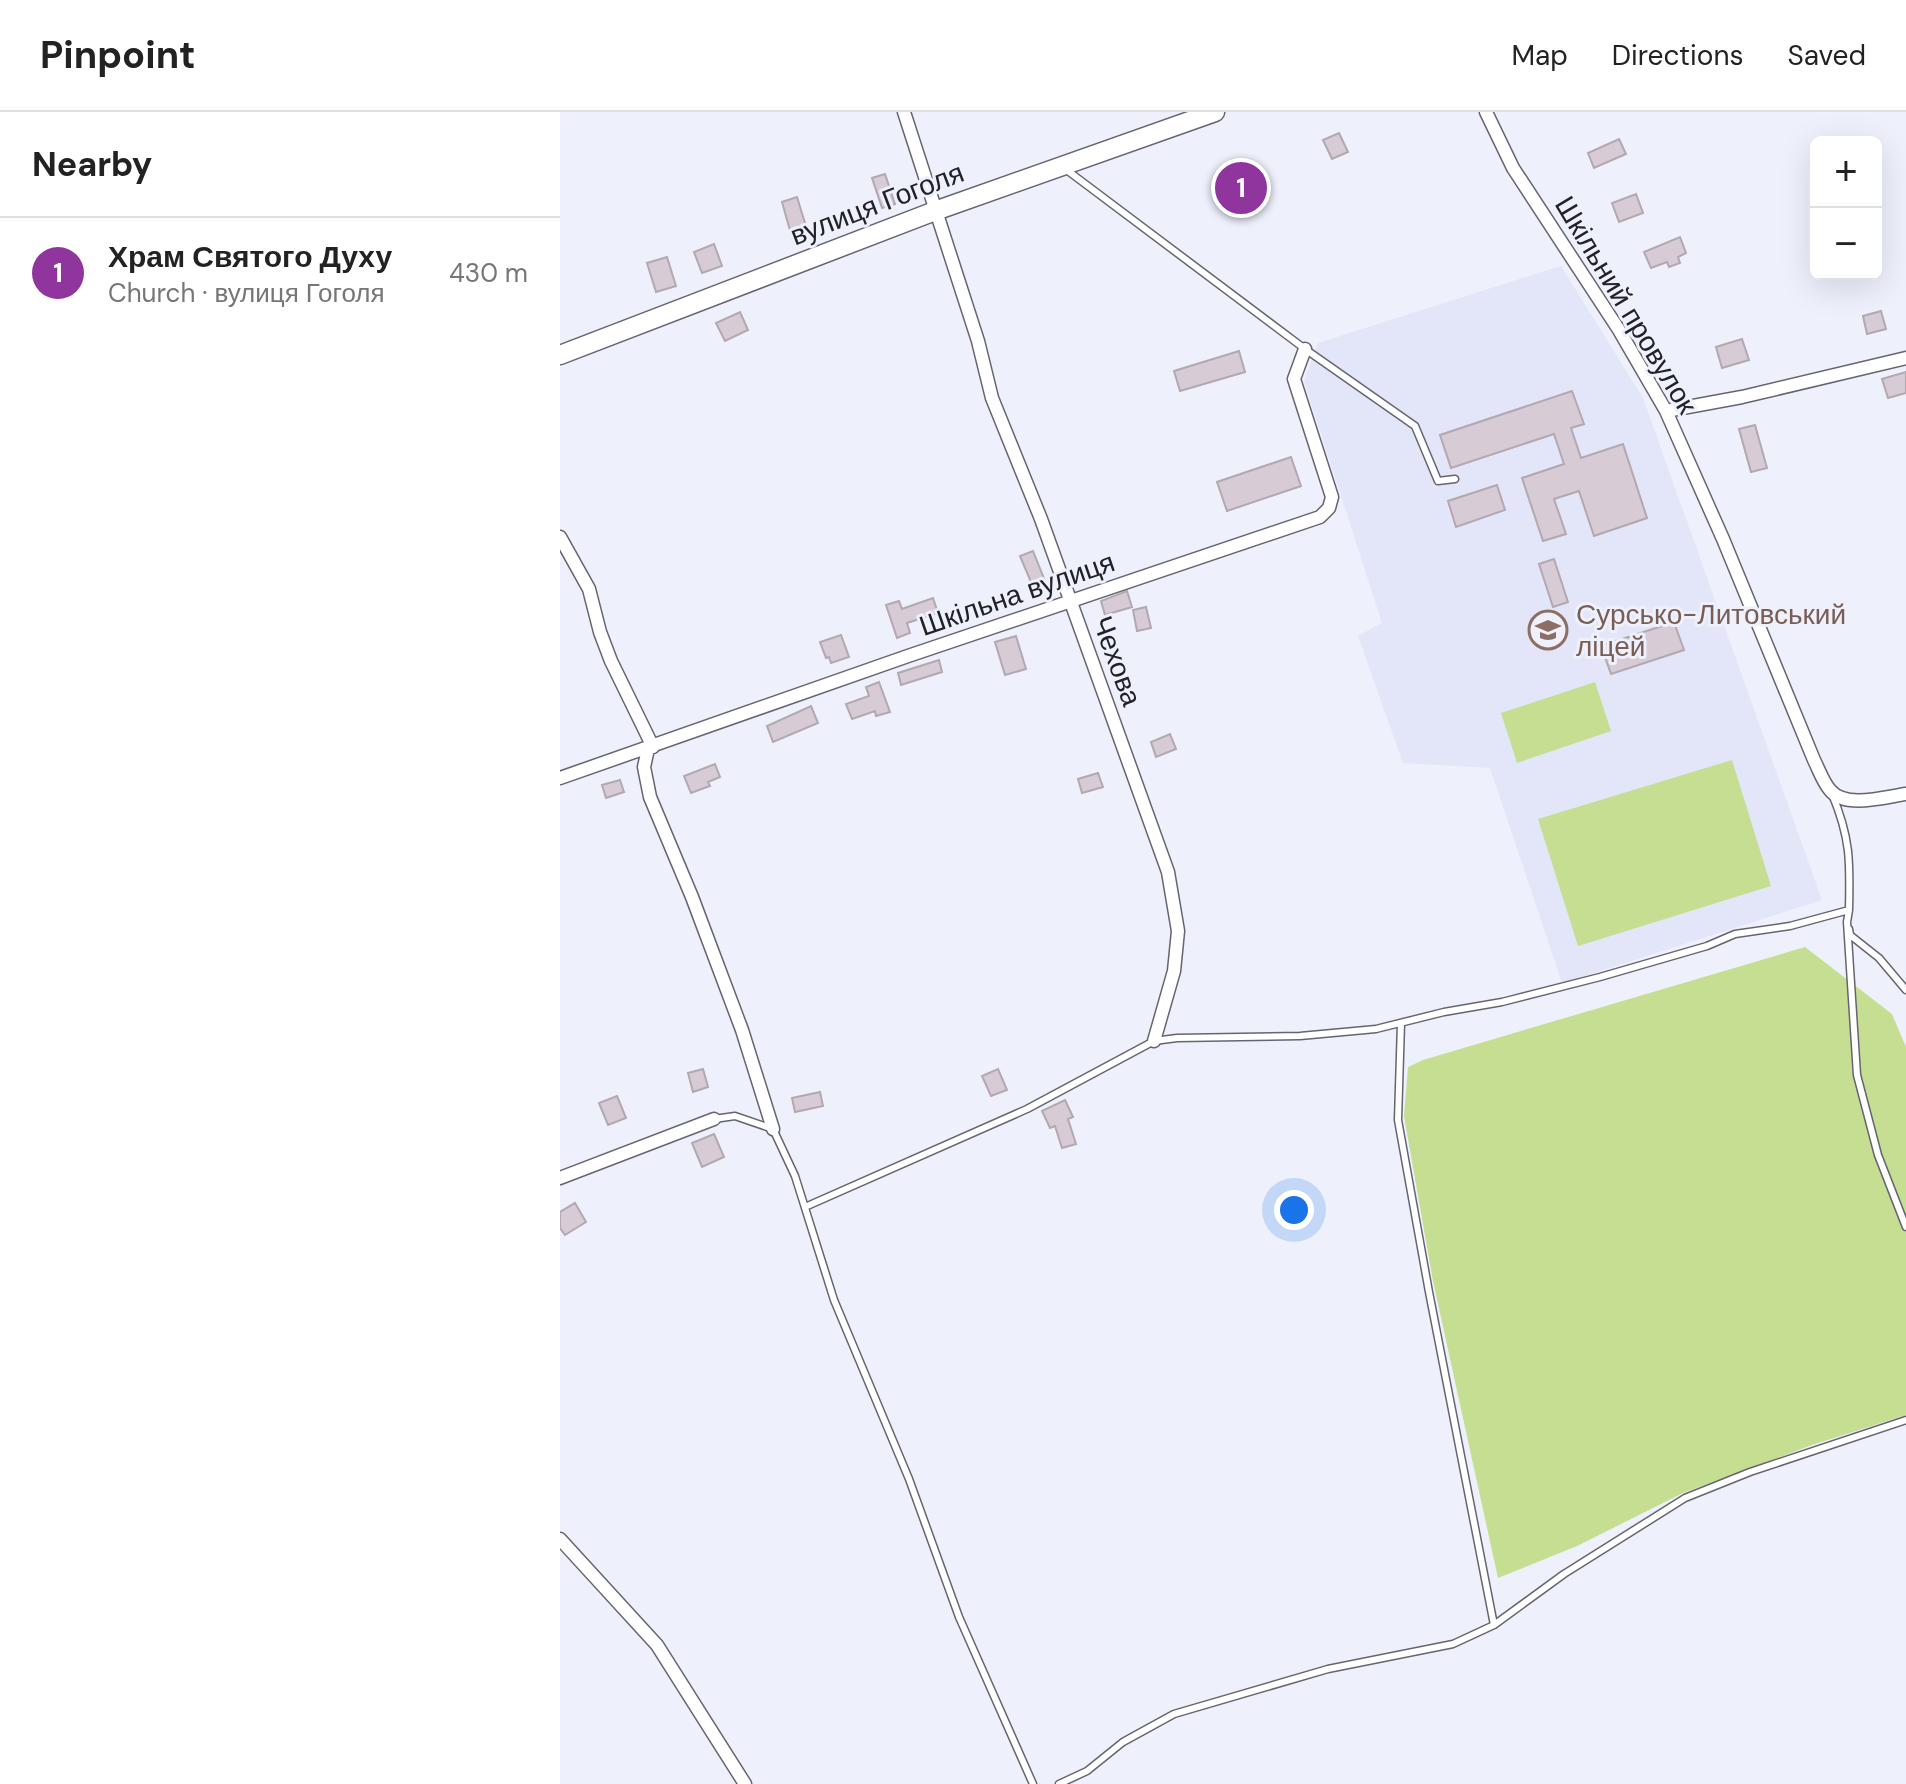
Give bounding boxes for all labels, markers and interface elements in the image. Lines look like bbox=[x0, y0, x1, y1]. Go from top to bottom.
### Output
text: Pinpoint bbox=[40, 30, 196, 80]
text: Map bbox=[1511, 37, 1568, 74]
text: Directions bbox=[1612, 37, 1744, 74]
text: Saved bbox=[1788, 37, 1866, 74]
map controls bbox=[1810, 136, 1882, 280]
button: + bbox=[1810, 136, 1882, 208]
text: Nearby bbox=[32, 142, 152, 187]
street label: вулиця Гоголя bbox=[785, 154, 969, 254]
pin: 1 bbox=[1215, 158, 1267, 218]
street label: Шкільний провулок bbox=[1546, 189, 1706, 421]
button: − bbox=[1810, 208, 1882, 280]
text: Храм Святого Духу bbox=[108, 237, 392, 276]
text: 1 bbox=[53, 256, 63, 290]
text: 430 m bbox=[449, 256, 528, 290]
text: Church · вулиця Гоголя bbox=[108, 276, 385, 310]
street label: Шкільна вулиця bbox=[914, 543, 1120, 645]
place label: Сурсько-Литовський ліцей bbox=[1576, 596, 1846, 665]
school or university icon: Сурсько-Литовський ліцей bbox=[1527, 609, 1569, 651]
street label: Чехова bbox=[1084, 611, 1150, 711]
your location bbox=[1274, 1190, 1314, 1230]

